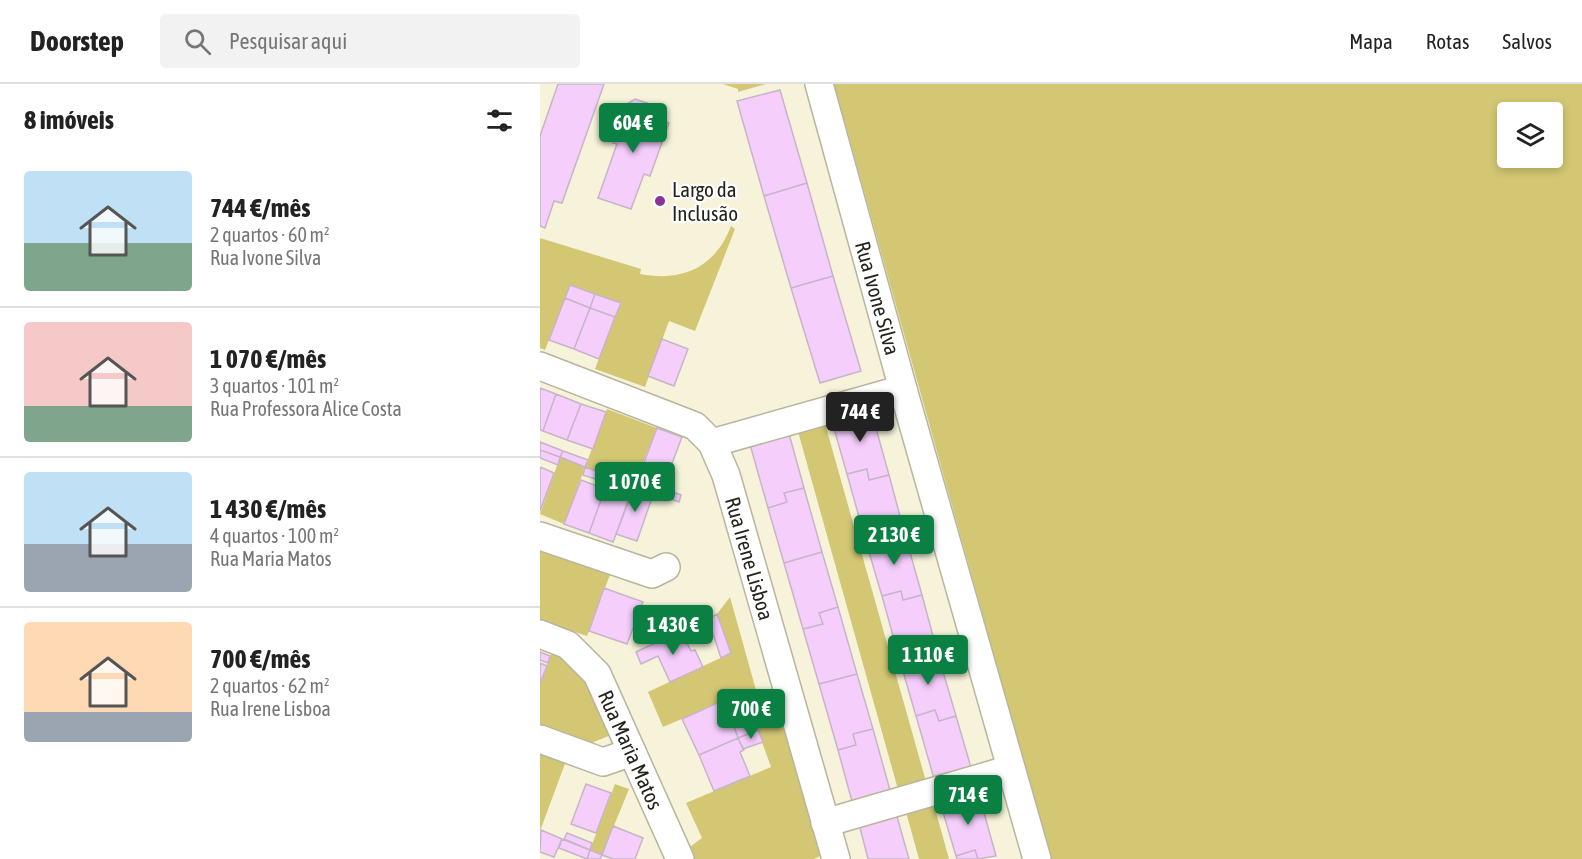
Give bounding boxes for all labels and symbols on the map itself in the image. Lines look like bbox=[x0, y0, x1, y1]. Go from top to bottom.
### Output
pin: 604 € bbox=[591, 103, 675, 154]
place label: Largo da Inclusão bbox=[672, 177, 738, 225]
marker: Largo da Inclusão bbox=[653, 194, 667, 208]
street label: Rua Ivone Silva bbox=[851, 239, 905, 358]
pin: 744 € bbox=[818, 392, 902, 443]
pin: 1 070 € bbox=[580, 462, 690, 513]
street label: Rua Irene Lisboa bbox=[721, 494, 779, 623]
pin: 2 130 € bbox=[839, 515, 949, 566]
pin: 1 430 € bbox=[618, 605, 728, 656]
pin: 1 110 € bbox=[873, 635, 983, 686]
street label: Rua Maria Matos bbox=[594, 686, 668, 813]
pin: 700 € bbox=[709, 689, 793, 740]
pin: 714 € bbox=[926, 775, 1010, 826]

